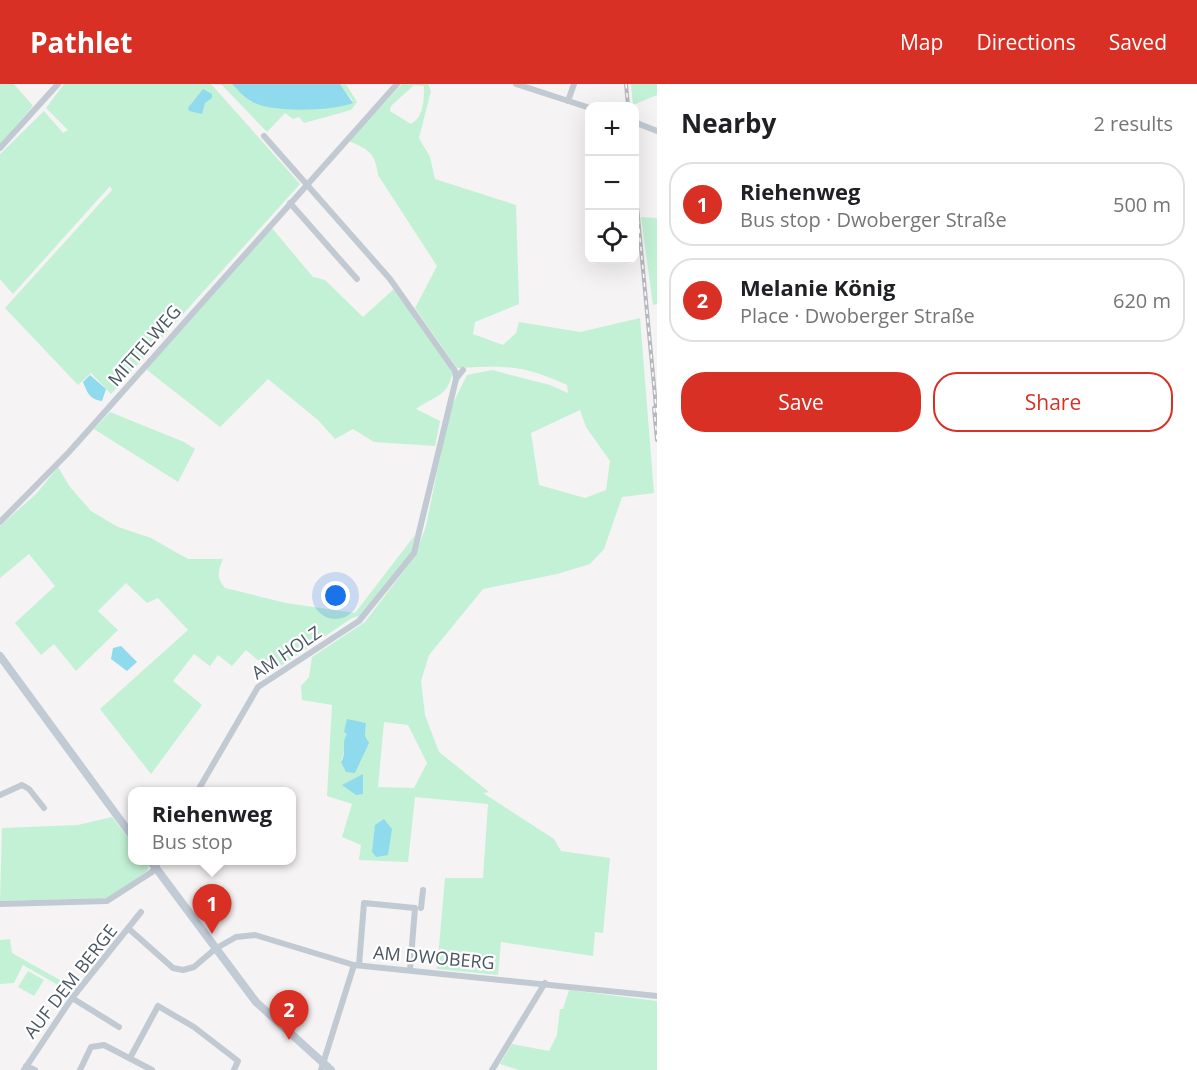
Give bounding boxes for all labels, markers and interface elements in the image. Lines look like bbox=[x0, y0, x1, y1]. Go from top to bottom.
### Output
text: Pathlet bbox=[30, 23, 132, 61]
text: Map bbox=[900, 28, 943, 56]
text: Directions bbox=[976, 28, 1076, 56]
text: Saved bbox=[1109, 28, 1167, 56]
map controls bbox=[585, 102, 639, 264]
button: + bbox=[585, 102, 639, 156]
text: Nearby bbox=[681, 105, 776, 141]
text: 2 results bbox=[1093, 110, 1173, 137]
button: − bbox=[585, 156, 639, 210]
text: Riehenweg bbox=[740, 176, 860, 206]
text: 1 bbox=[697, 191, 708, 218]
text: 500 m bbox=[1113, 191, 1171, 218]
text: Bus stop · Dwoberger Straße bbox=[740, 206, 1007, 233]
button: locate bbox=[585, 210, 639, 264]
text: Melanie König bbox=[740, 272, 895, 302]
text: 2 bbox=[697, 287, 708, 314]
text: 620 m bbox=[1113, 287, 1171, 314]
street label: MITTELWEG bbox=[102, 299, 186, 391]
text: Place · Dwoberger Straße bbox=[740, 302, 975, 329]
button: Save bbox=[681, 372, 921, 432]
button: Share bbox=[933, 372, 1173, 432]
your location bbox=[321, 581, 350, 610]
street label: AM HOLZ bbox=[246, 620, 326, 684]
popup bbox=[128, 787, 296, 865]
text: Riehenweg bbox=[152, 798, 272, 828]
text: Bus stop bbox=[152, 828, 233, 855]
pin: 1 bbox=[192, 884, 232, 934]
street label: AUF DEM BERGE bbox=[18, 919, 122, 1043]
street label: AM DWOBERG bbox=[372, 940, 496, 974]
pin: 2 bbox=[270, 990, 308, 1040]

